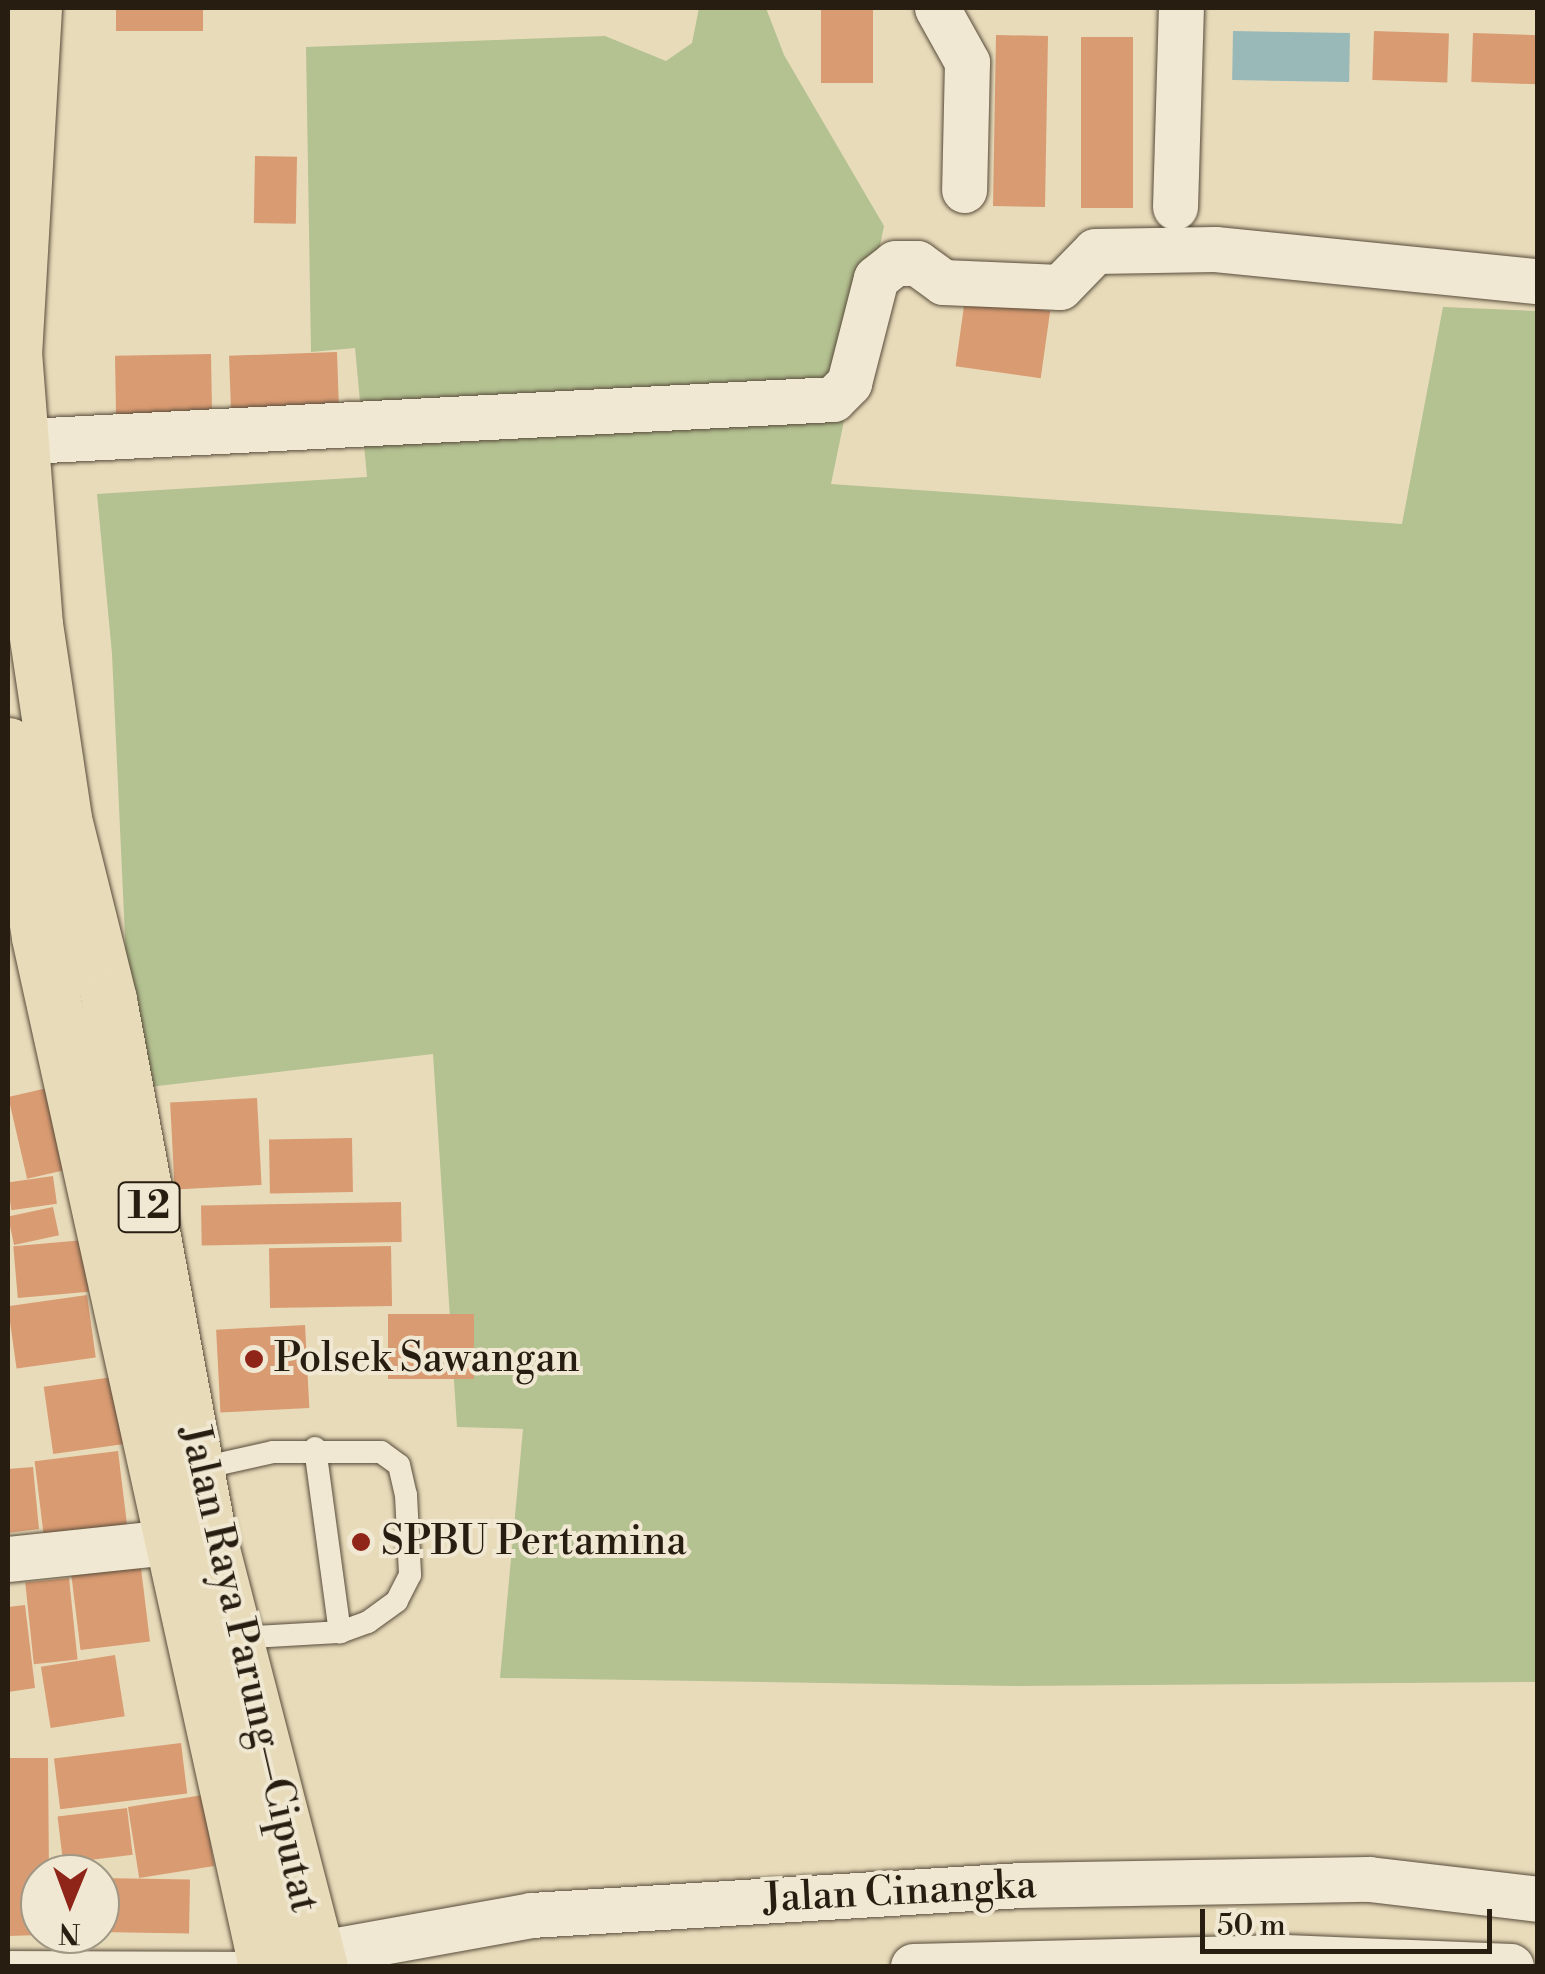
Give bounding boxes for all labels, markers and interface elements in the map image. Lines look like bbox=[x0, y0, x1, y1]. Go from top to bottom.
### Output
road number: 12 bbox=[116, 1174, 182, 1240]
place label: Polsek Sawangan bbox=[274, 1335, 579, 1383]
marker: Polsek Sawangan bbox=[243, 1348, 265, 1370]
street label: Jalan Raya Parung—Ciputat bbox=[170, 1421, 328, 1917]
place label: SPBU Pertamina bbox=[381, 1518, 687, 1566]
marker: SPBU Pertamina bbox=[350, 1531, 372, 1553]
north arrow bbox=[20, 1854, 120, 1954]
street label: Jalan Cinangka bbox=[762, 1861, 1038, 1923]
scale bar bbox=[1205, 1889, 1498, 1951]
text: 50 m bbox=[1217, 1907, 1286, 1945]
text: N bbox=[58, 1915, 81, 1950]

